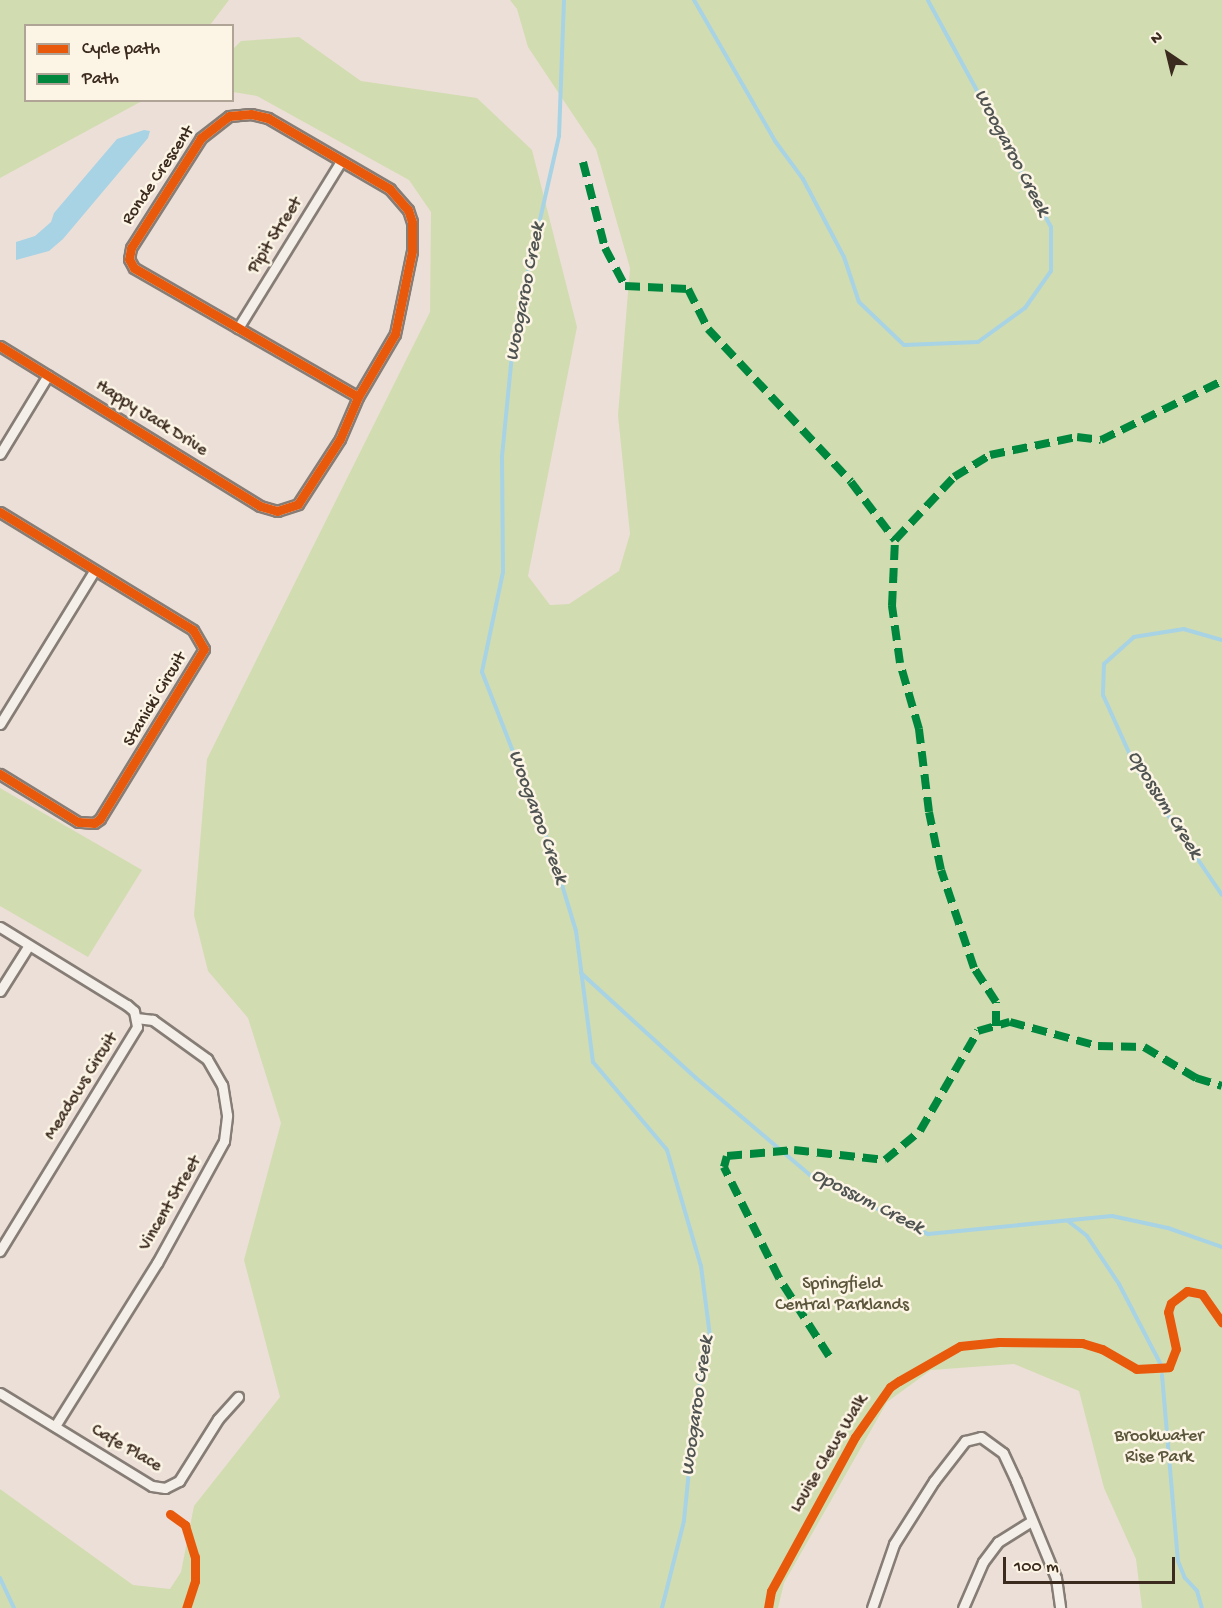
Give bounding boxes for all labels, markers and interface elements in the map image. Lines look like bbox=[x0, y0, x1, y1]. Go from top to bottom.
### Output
legend bbox=[24, 24, 234, 102]
north arrow bbox=[1138, 24, 1198, 84]
text: N bbox=[1148, 28, 1167, 50]
text: Cycle path bbox=[82, 39, 160, 60]
text: Path bbox=[82, 69, 119, 90]
water label: Woogaroo Creek bbox=[967, 85, 1055, 221]
street label: Ronde Crescent bbox=[118, 122, 200, 230]
street label: Pipit Street bbox=[244, 194, 308, 278]
water label: Woogaroo Creek bbox=[501, 221, 551, 363]
street label: Happy Jack Drive bbox=[91, 376, 211, 462]
street label: Stanicki Circuit bbox=[119, 649, 193, 751]
water label: Woogaroo Creek bbox=[502, 747, 572, 887]
water label: Opossum Creek bbox=[1121, 747, 1207, 863]
street label: Meadows Circuit bbox=[40, 1029, 124, 1145]
street label: Vincent Street bbox=[135, 1153, 207, 1255]
water label: Opossum Creek bbox=[807, 1163, 927, 1241]
park label: Springfield Central Parklands bbox=[775, 1275, 909, 1318]
water label: Woogaroo Creek bbox=[676, 1335, 720, 1477]
street label: Louise Clews Walk bbox=[786, 1391, 874, 1517]
street label: Cafe Place bbox=[87, 1420, 165, 1478]
park label: Brookwater Rise Park bbox=[1114, 1427, 1204, 1470]
scale bar bbox=[1006, 1545, 1178, 1583]
text: 100 m bbox=[1014, 1557, 1059, 1578]

